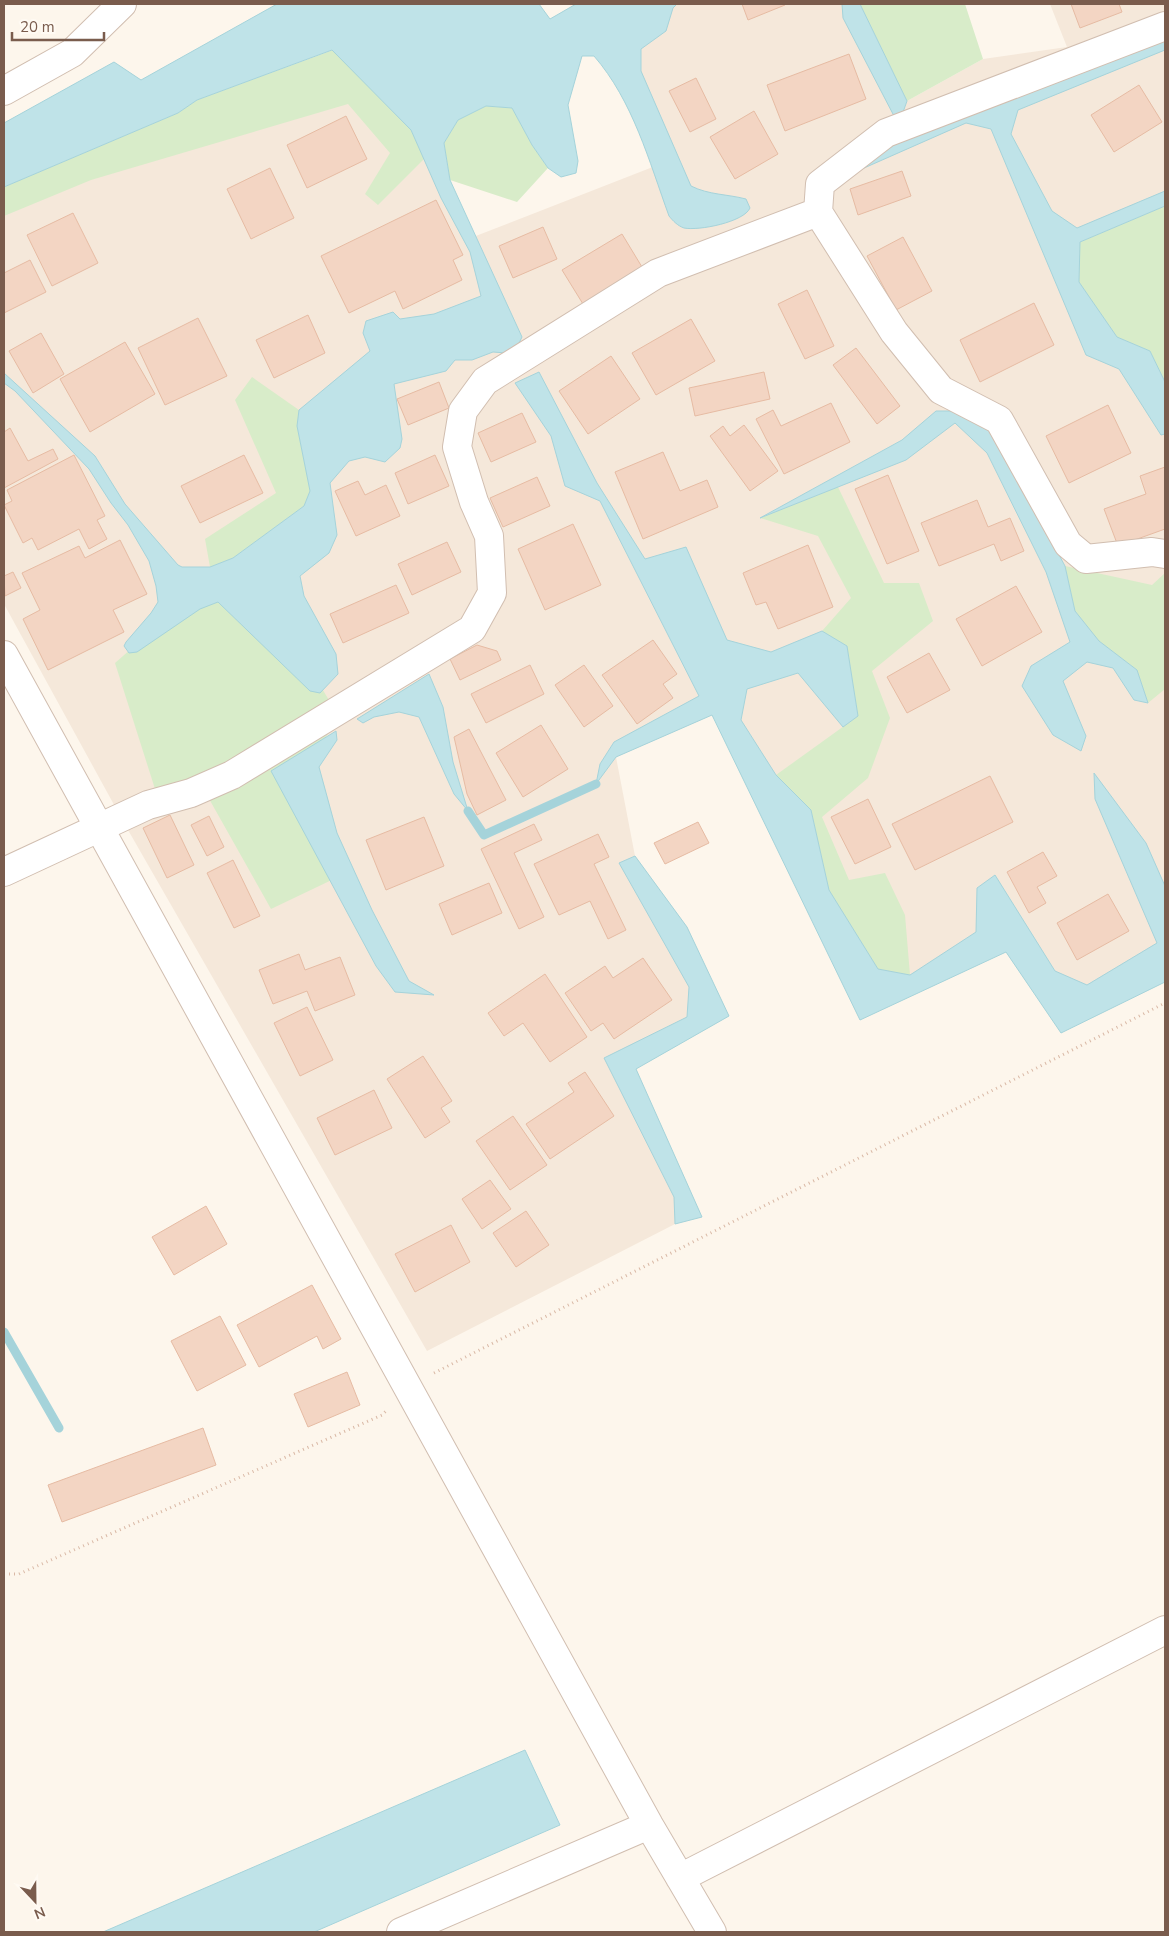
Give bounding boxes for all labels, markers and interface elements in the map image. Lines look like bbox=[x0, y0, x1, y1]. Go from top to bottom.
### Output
scale bar bbox=[12, 10, 105, 42]
text: 20 m bbox=[20, 17, 55, 37]
north arrow bbox=[10, 1876, 60, 1926]
text: N bbox=[31, 1902, 48, 1923]

